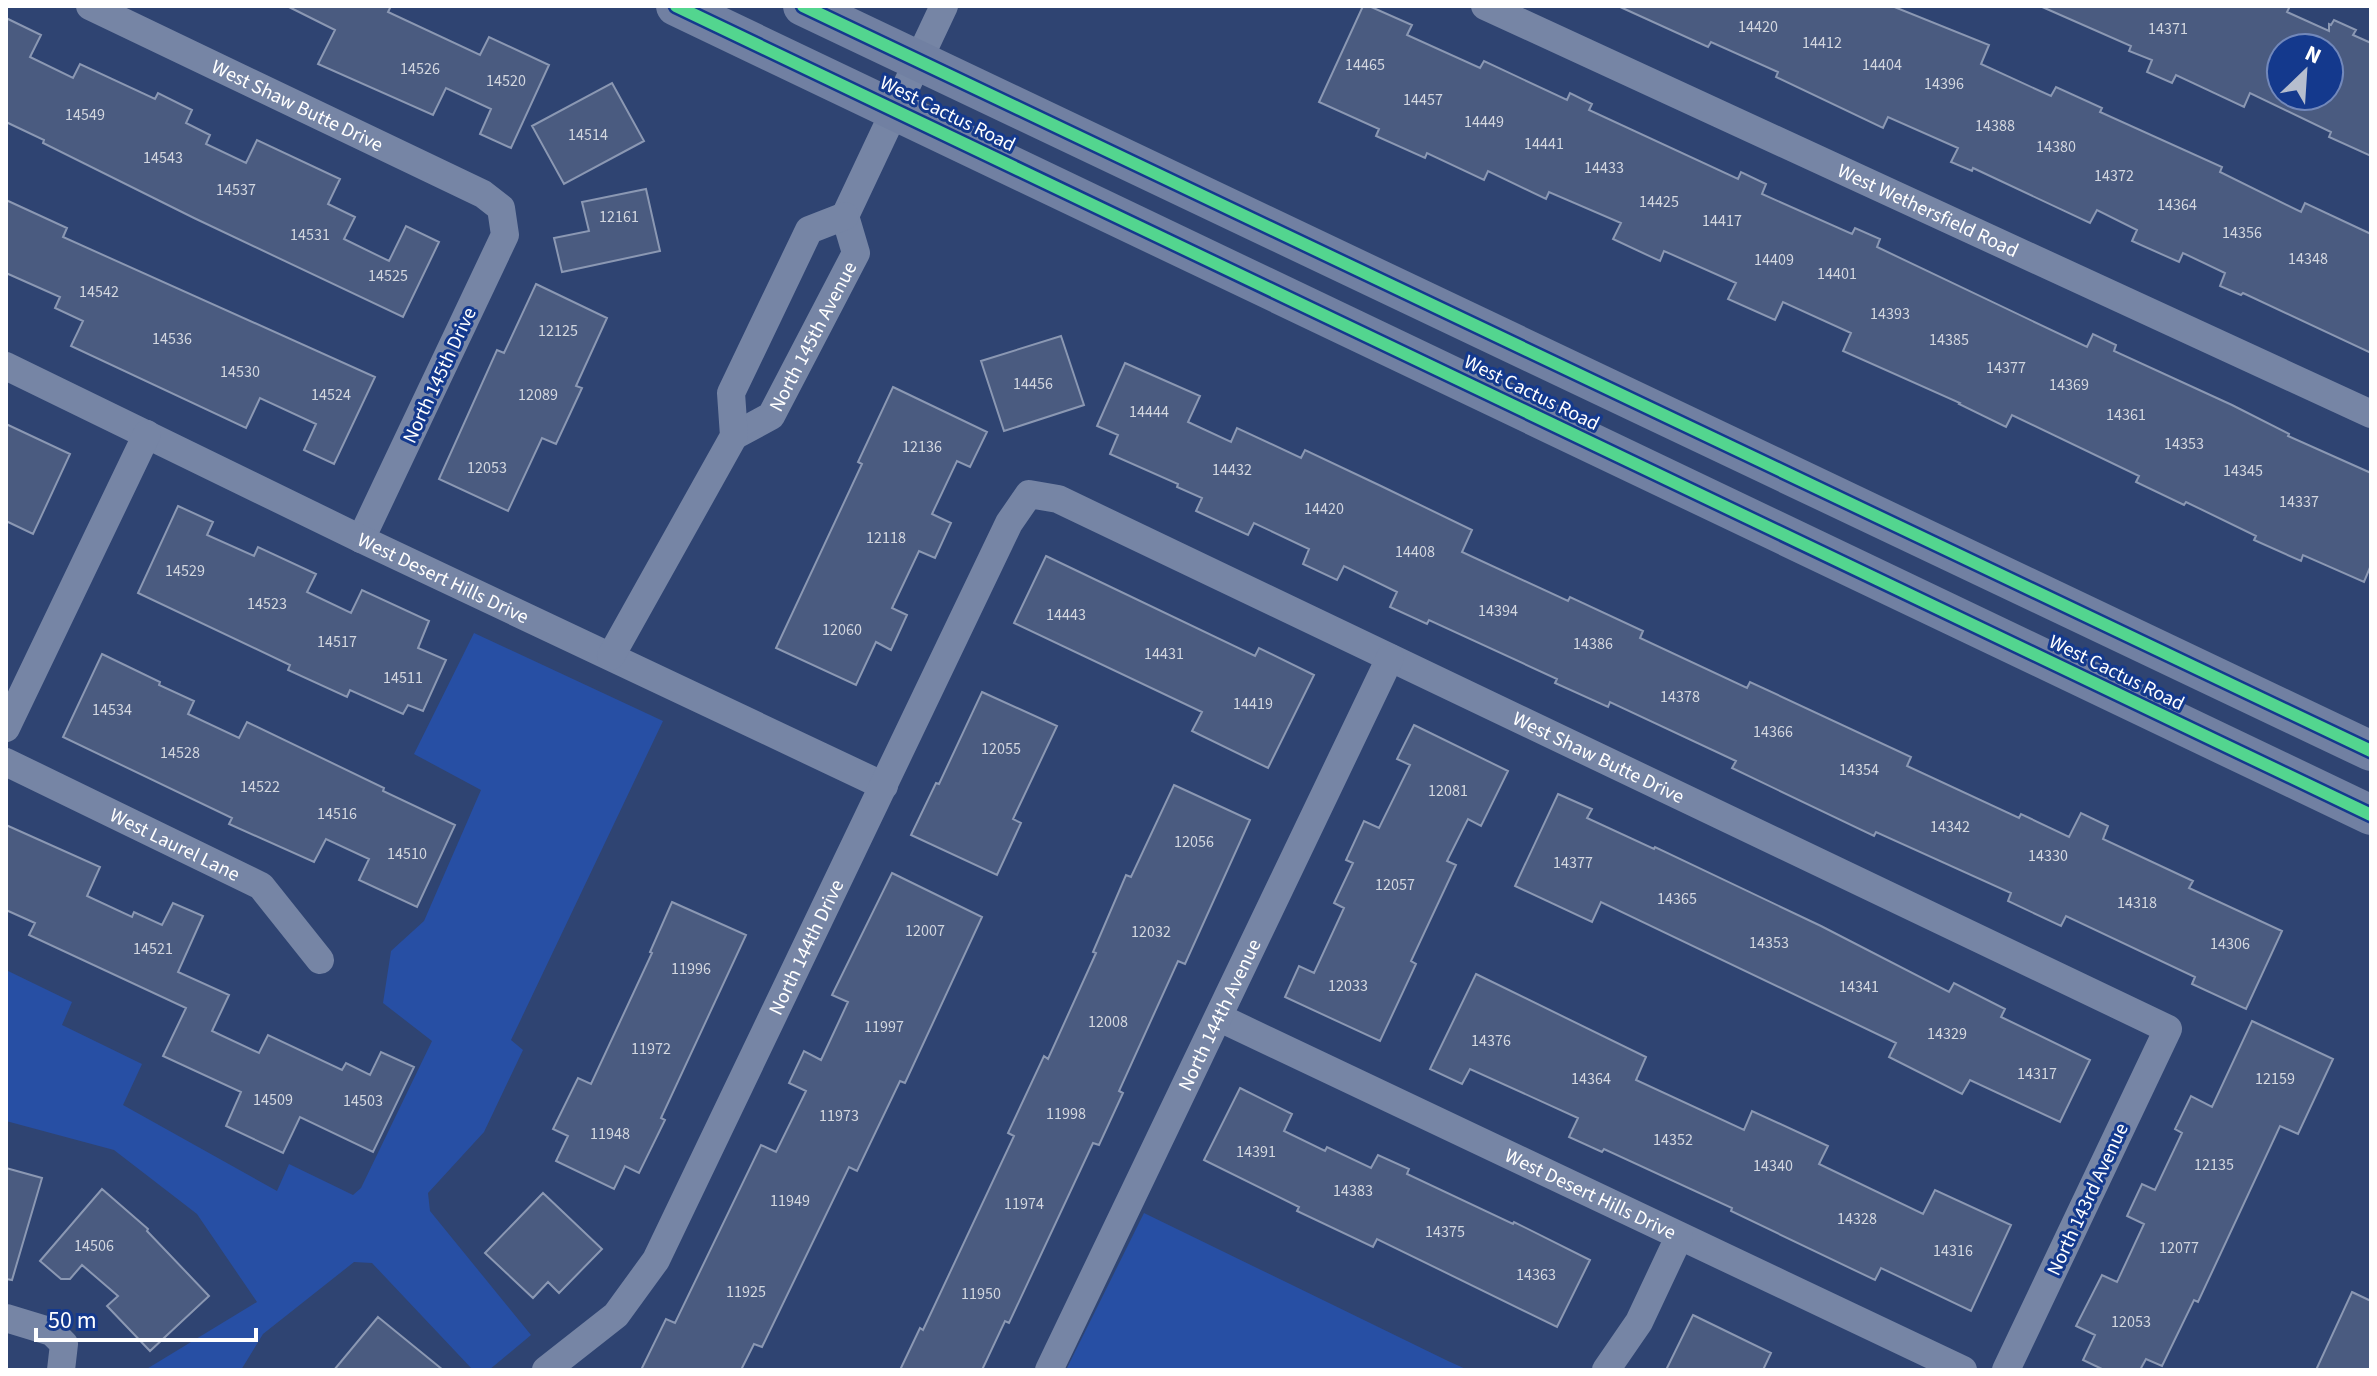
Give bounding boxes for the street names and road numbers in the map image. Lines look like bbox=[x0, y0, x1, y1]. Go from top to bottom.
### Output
street label: West Shaw Butte Drive bbox=[207, 53, 388, 159]
street label: West Cactus Road bbox=[875, 69, 1020, 159]
street label: West Wethersfield Road bbox=[1833, 157, 2023, 265]
street label: North 145th Avenue bbox=[763, 257, 864, 417]
street label: North 145th Drive bbox=[396, 303, 484, 448]
street label: West Cactus Road bbox=[1459, 348, 1604, 438]
street label: West Desert Hills Drive bbox=[353, 526, 533, 631]
street label: West Cactus Road bbox=[2044, 628, 2189, 718]
street label: West Shaw Butte Drive bbox=[1508, 705, 1689, 811]
street label: West Laurel Lane bbox=[105, 802, 245, 889]
street label: North 144th Drive bbox=[762, 875, 851, 1020]
street label: North 144th Avenue bbox=[1172, 934, 1269, 1096]
street label: North 143rd Avenue bbox=[2040, 1118, 2136, 1280]
street label: West Desert Hills Drive bbox=[1500, 1142, 1680, 1247]

